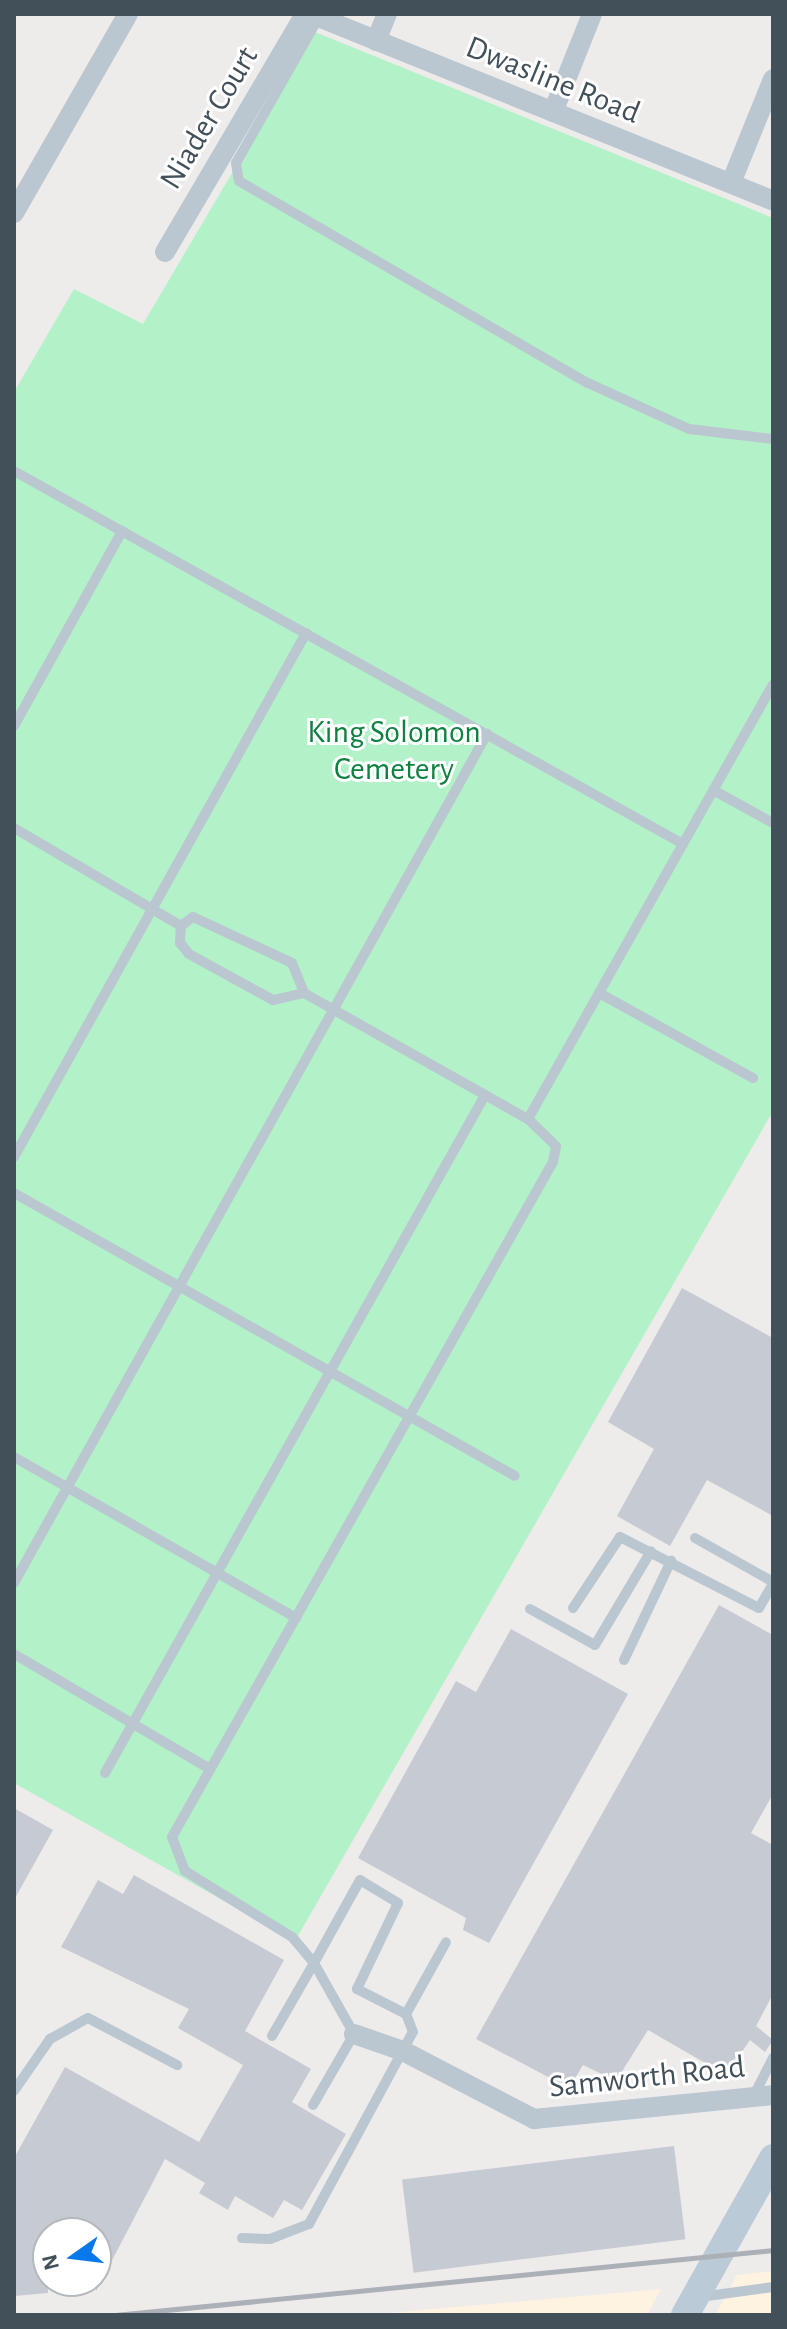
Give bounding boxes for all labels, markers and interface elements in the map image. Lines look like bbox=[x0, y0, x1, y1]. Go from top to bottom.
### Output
street label: Dwasline Road bbox=[460, 28, 646, 132]
street label: Niader Court bbox=[151, 40, 267, 196]
park label: King Solomon Cemetery bbox=[307, 714, 481, 789]
street label: Samworth Road bbox=[547, 2048, 747, 2106]
north arrow bbox=[32, 2217, 112, 2297]
text: N bbox=[38, 2252, 63, 2272]

